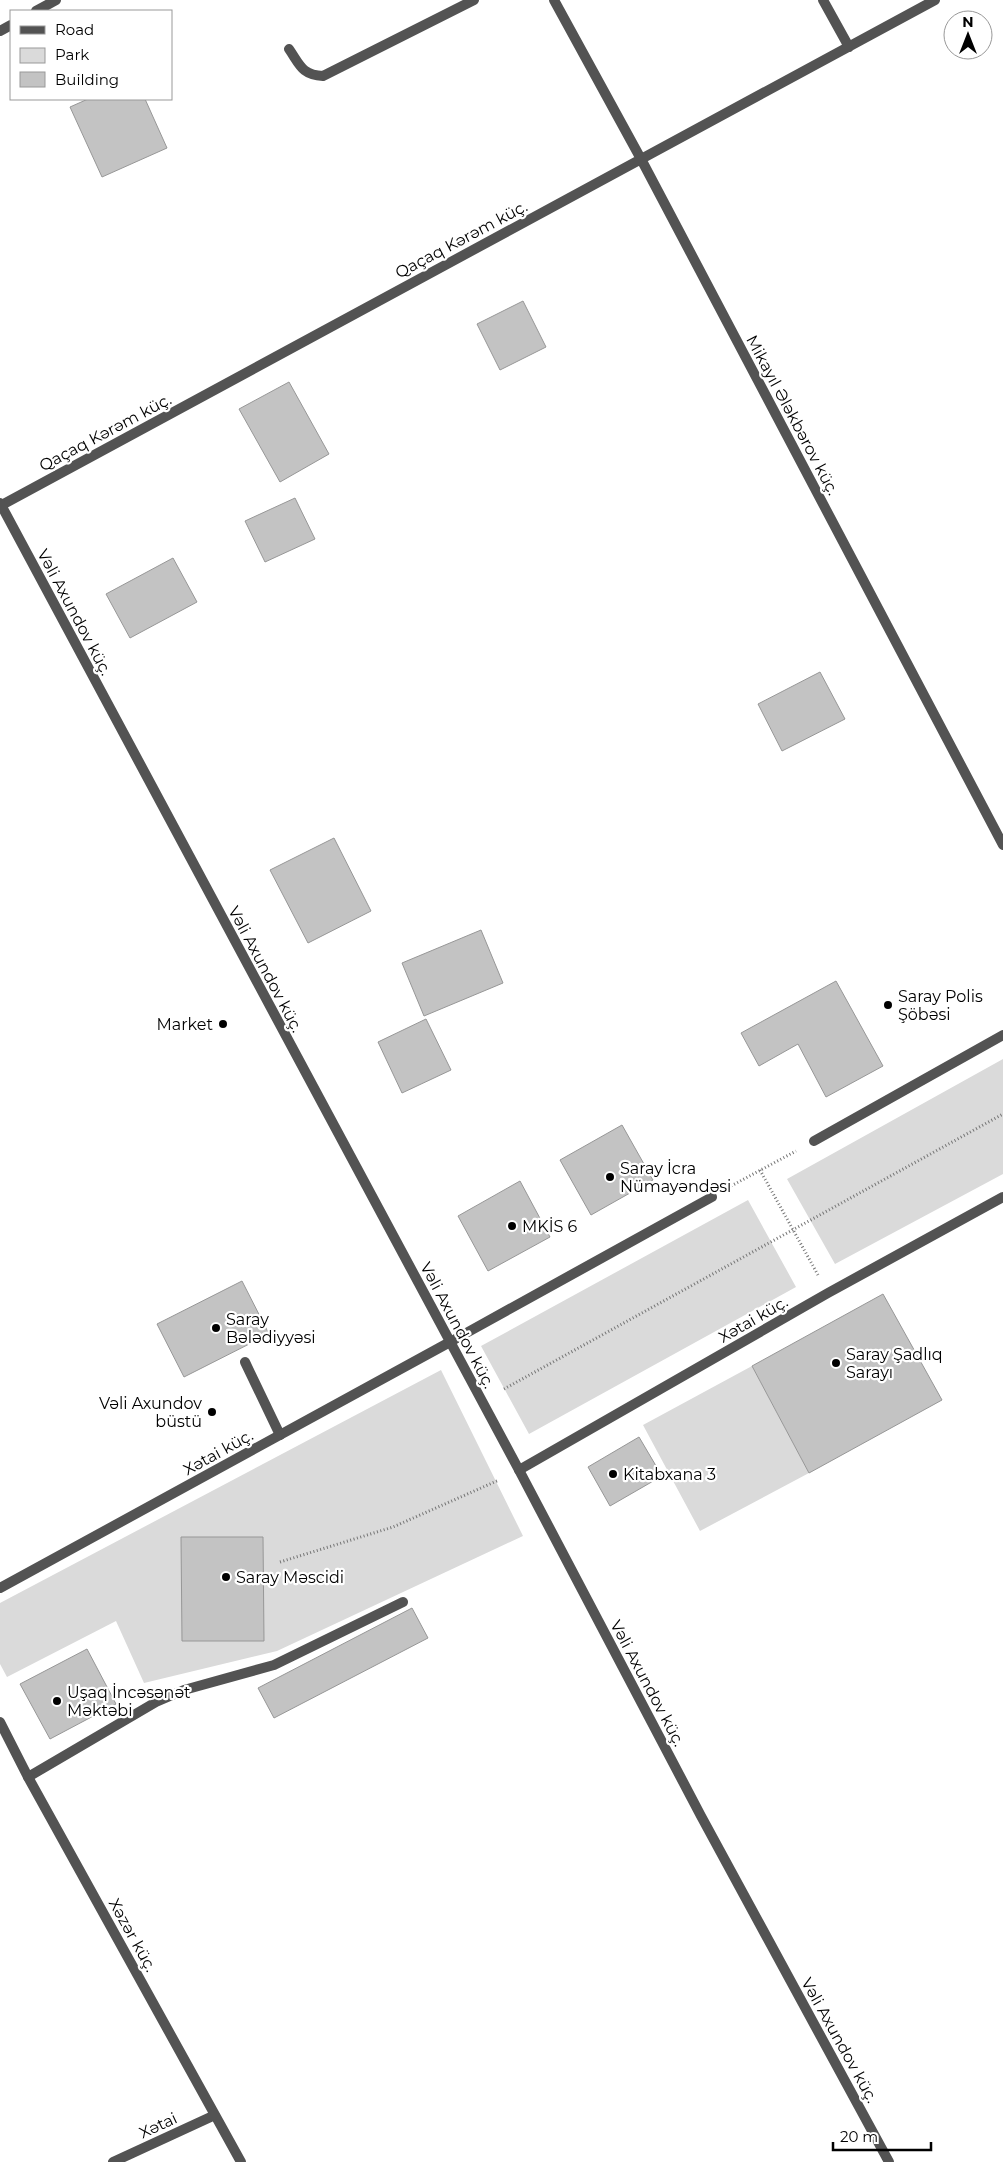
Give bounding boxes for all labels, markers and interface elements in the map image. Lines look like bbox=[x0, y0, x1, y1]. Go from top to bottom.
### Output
legend bbox=[10, 10, 172, 100]
north arrow bbox=[943, 10, 993, 60]
text: N bbox=[962, 13, 974, 31]
text: Road bbox=[55, 20, 94, 39]
text: Park bbox=[55, 45, 89, 64]
text: Building bbox=[55, 70, 119, 89]
street label: Qaçaq Kərəm küç. bbox=[392, 197, 531, 282]
street label: Mikayıl Ələkbərov küç. bbox=[742, 332, 843, 498]
street label: Qaçaq Kərəm küç. bbox=[36, 390, 175, 475]
street label: Vəli Axundov küç. bbox=[33, 546, 116, 679]
street label: Vəli Axundov küç. bbox=[224, 903, 307, 1036]
place label: Saray Polis Şöbəsi bbox=[898, 987, 983, 1024]
marker: Saray Polis Şöbəsi bbox=[882, 999, 894, 1011]
place label: Market bbox=[157, 1015, 214, 1034]
marker: Market bbox=[217, 1018, 229, 1030]
place label: Saray İcra Nümayəndəsi bbox=[620, 1159, 731, 1196]
marker: Saray İcra Nümayəndəsi bbox=[604, 1171, 616, 1183]
place label: MKİS 6 bbox=[522, 1217, 578, 1236]
marker: MKİS 6 bbox=[506, 1220, 518, 1232]
street label: Vəli Axundov küç. bbox=[416, 1259, 499, 1392]
street label: Xətai küç. bbox=[715, 1292, 791, 1347]
place label: Saray Bələdiyyəsi bbox=[226, 1310, 316, 1347]
marker: Saray Bələdiyyəsi bbox=[210, 1322, 222, 1334]
place label: Saray Şadlıq Sarayı bbox=[846, 1345, 943, 1382]
marker: Saray Şadlıq Sarayı bbox=[830, 1357, 842, 1369]
place label: Vəli Axundov büstü bbox=[99, 1394, 202, 1431]
marker: Vəli Axundov büstü bbox=[206, 1406, 218, 1418]
street label: Xətai küç. bbox=[180, 1426, 256, 1479]
place label: Kitabxana 3 bbox=[623, 1465, 716, 1484]
marker: Kitabxana 3 bbox=[607, 1468, 619, 1480]
place label: Saray Məscidi bbox=[236, 1568, 344, 1587]
marker: Saray Məscidi bbox=[220, 1571, 232, 1583]
street label: Vəli Axundov küç. bbox=[606, 1617, 689, 1750]
place label: Uşaq İncəsənət Məktəbi bbox=[67, 1683, 191, 1720]
marker: Uşaq İncəsənət Məktəbi bbox=[51, 1695, 63, 1707]
street label: Xəzər küç. bbox=[105, 1895, 160, 1975]
street label: Vəli Axundov küç. bbox=[797, 1974, 882, 2106]
street label: Xətai bbox=[136, 2108, 180, 2142]
scale bar bbox=[833, 2120, 930, 2152]
text: 20 m bbox=[840, 2127, 878, 2146]

